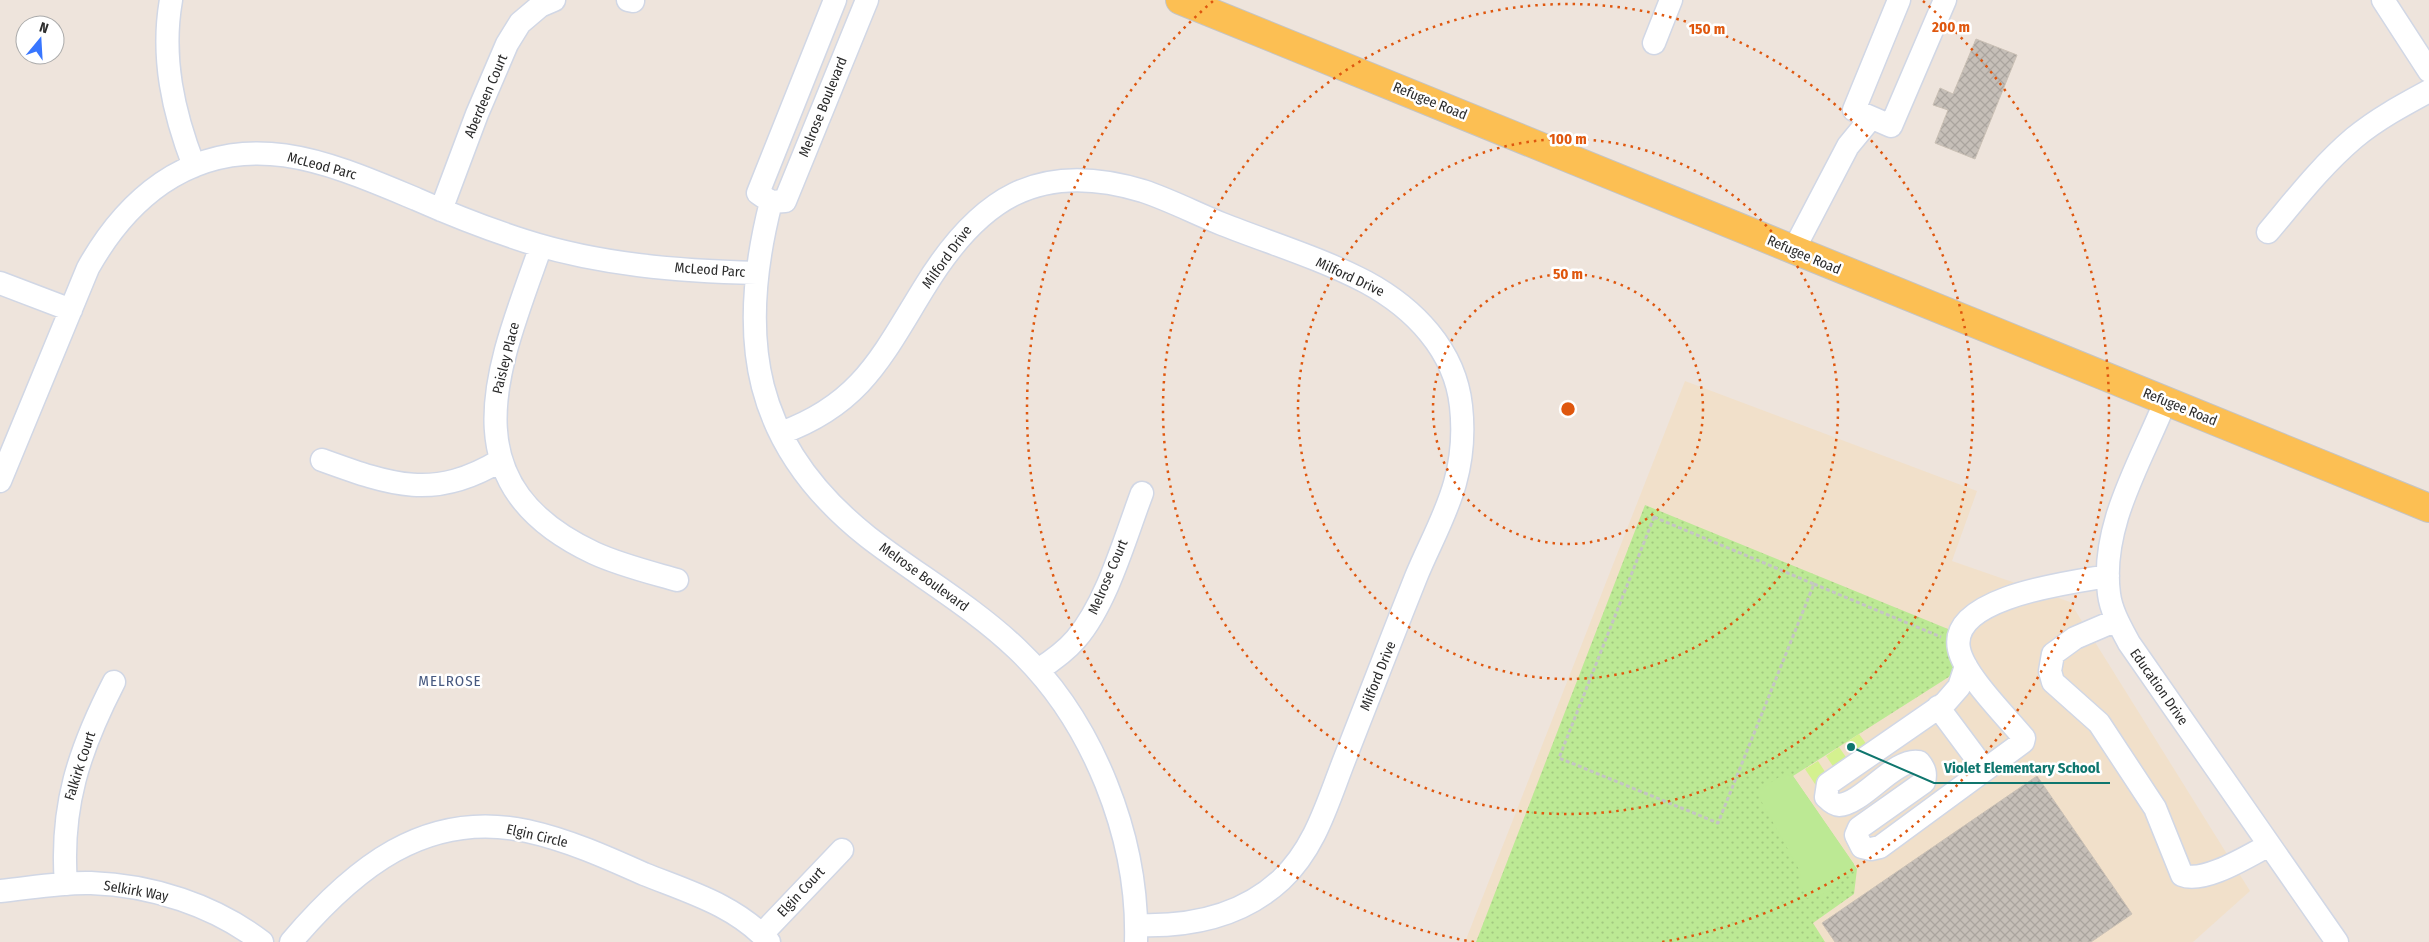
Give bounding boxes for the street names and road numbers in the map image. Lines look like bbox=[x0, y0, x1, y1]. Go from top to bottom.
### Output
street label: Aberdeen Court bbox=[461, 51, 511, 140]
street label: Melrose Boulevard bbox=[795, 55, 851, 159]
street label: Refugee Road bbox=[1390, 78, 1470, 124]
street label: McLeod Parc bbox=[286, 149, 358, 183]
street label: Milford Drive bbox=[918, 222, 976, 292]
street label: Refugee Road bbox=[1765, 232, 1843, 278]
street label: Milford Drive bbox=[1313, 254, 1387, 300]
street label: McLeod Parc bbox=[674, 259, 746, 281]
street label: Paisley Place bbox=[489, 320, 523, 396]
street label: Refugee Road bbox=[2140, 384, 2220, 430]
street label: Melrose Court bbox=[1085, 537, 1132, 617]
street label: Melrose Boulevard bbox=[876, 539, 972, 615]
street label: Milford Drive bbox=[1356, 639, 1400, 713]
street label: Education Drive bbox=[2126, 645, 2192, 729]
street label: Falkirk Court bbox=[61, 729, 99, 803]
street label: Elgin Circle bbox=[505, 821, 569, 851]
street label: Elgin Court bbox=[774, 863, 829, 920]
street label: Selkirk Way bbox=[102, 877, 170, 905]

